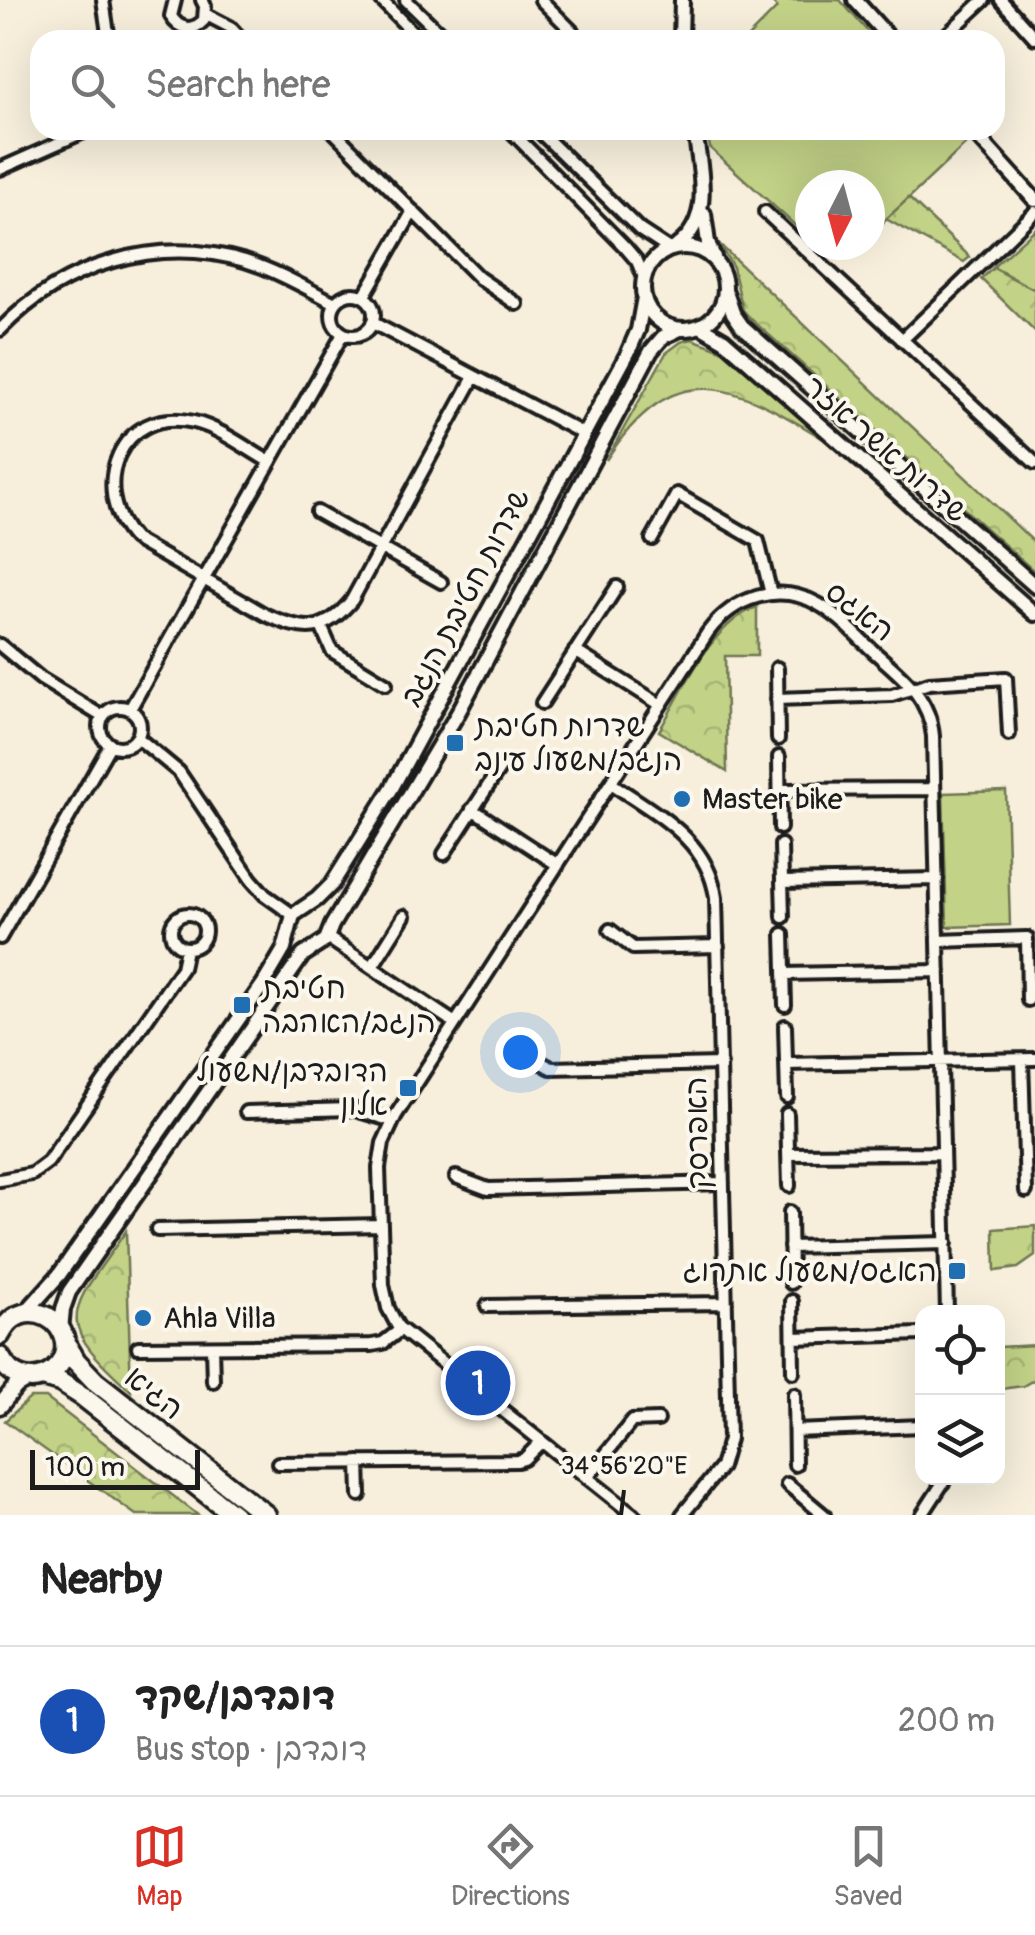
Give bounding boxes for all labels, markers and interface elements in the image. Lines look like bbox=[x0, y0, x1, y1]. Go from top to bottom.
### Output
search box bbox=[30, 30, 1005, 140]
icon: search bbox=[65, 58, 120, 113]
text: Search here bbox=[145, 61, 331, 109]
north arrow bbox=[795, 170, 885, 260]
street label: שדרות אשר אזר bbox=[796, 368, 975, 531]
street label: שדרות חטיבת הנגב bbox=[393, 482, 538, 712]
street label: האגס bbox=[818, 573, 901, 650]
place label: שדרות חטיבת הנגב/משעול עינב bbox=[473, 708, 682, 779]
marker: שדרות חטיבת הנגב/משעול עינב bbox=[444, 732, 466, 754]
place label: Master bike bbox=[702, 781, 843, 818]
marker: Master bike bbox=[671, 788, 693, 810]
place label: חטיבת הנגב/האהבה bbox=[260, 970, 436, 1041]
marker: חטיבת הנגב/האהבה bbox=[231, 994, 253, 1016]
your location bbox=[495, 1027, 546, 1078]
place label: הדובדבן/משעול אלון bbox=[196, 1053, 388, 1124]
street label: האפרסק bbox=[678, 1076, 717, 1190]
marker: הדובדבן/משעול אלון bbox=[397, 1077, 419, 1099]
place label: האגס/משעול אתרוג bbox=[682, 1253, 937, 1290]
marker: האגס/משעול אתרוג bbox=[946, 1260, 968, 1282]
place label: Ahla Villa bbox=[163, 1300, 276, 1337]
map controls bbox=[915, 1305, 1005, 1485]
button: locate bbox=[915, 1305, 1005, 1395]
marker: Ahla Villa bbox=[132, 1307, 154, 1329]
pin: 1 bbox=[446, 1346, 510, 1420]
street label: הגיא bbox=[117, 1359, 191, 1428]
button: layers bbox=[915, 1395, 1005, 1485]
scale bar bbox=[30, 1445, 200, 1490]
text: 100 m bbox=[45, 1450, 125, 1485]
text: 34°56'20"E bbox=[561, 1451, 687, 1482]
text: Nearby bbox=[40, 1554, 162, 1606]
text: דובדבן/שקד bbox=[135, 1673, 335, 1721]
text: 1 bbox=[66, 1701, 79, 1741]
text: 200 m bbox=[898, 1701, 995, 1741]
text: Bus stop · דובדבן bbox=[135, 1730, 367, 1770]
tab: Map bbox=[132, 1819, 187, 1914]
tab: Directions bbox=[451, 1819, 570, 1914]
tab: Saved bbox=[834, 1819, 903, 1914]

